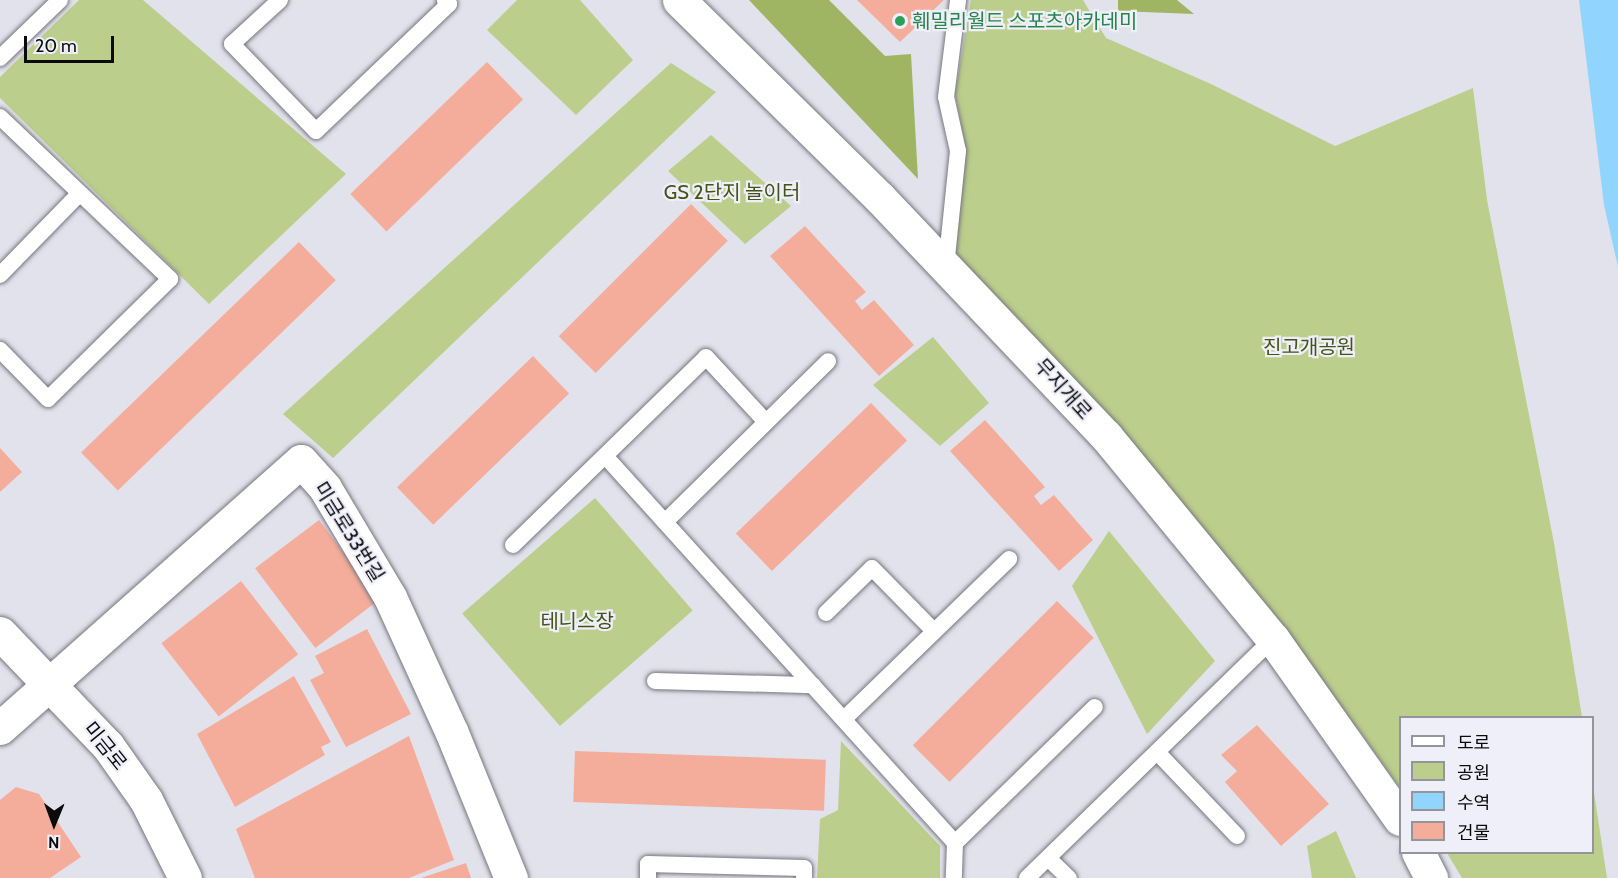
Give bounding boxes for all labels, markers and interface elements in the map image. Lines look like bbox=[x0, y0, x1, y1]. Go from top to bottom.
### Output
place label: 훼밀리월드 스포츠아카데미 bbox=[912, 9, 1137, 33]
marker: 훼밀리월드 스포츠아카데미 bbox=[893, 14, 907, 28]
scale bar bbox=[27, 24, 117, 62]
text: 20 m bbox=[35, 35, 77, 57]
park label: GS 2단지 놀이터 bbox=[664, 180, 800, 204]
park label: 진고개공원 bbox=[1263, 335, 1355, 359]
street label: 무지개로 bbox=[1029, 354, 1097, 424]
street label: 미금로33번길 bbox=[309, 477, 389, 587]
park label: 테니스장 bbox=[540, 609, 614, 633]
legend bbox=[1399, 716, 1594, 854]
street label: 미금로 bbox=[78, 717, 132, 775]
text: 도로 bbox=[1457, 732, 1490, 754]
text: 공원 bbox=[1457, 762, 1490, 784]
text: 수역 bbox=[1457, 792, 1490, 814]
north arrow bbox=[24, 794, 84, 854]
text: 건물 bbox=[1457, 822, 1490, 844]
text: N bbox=[48, 833, 59, 852]

